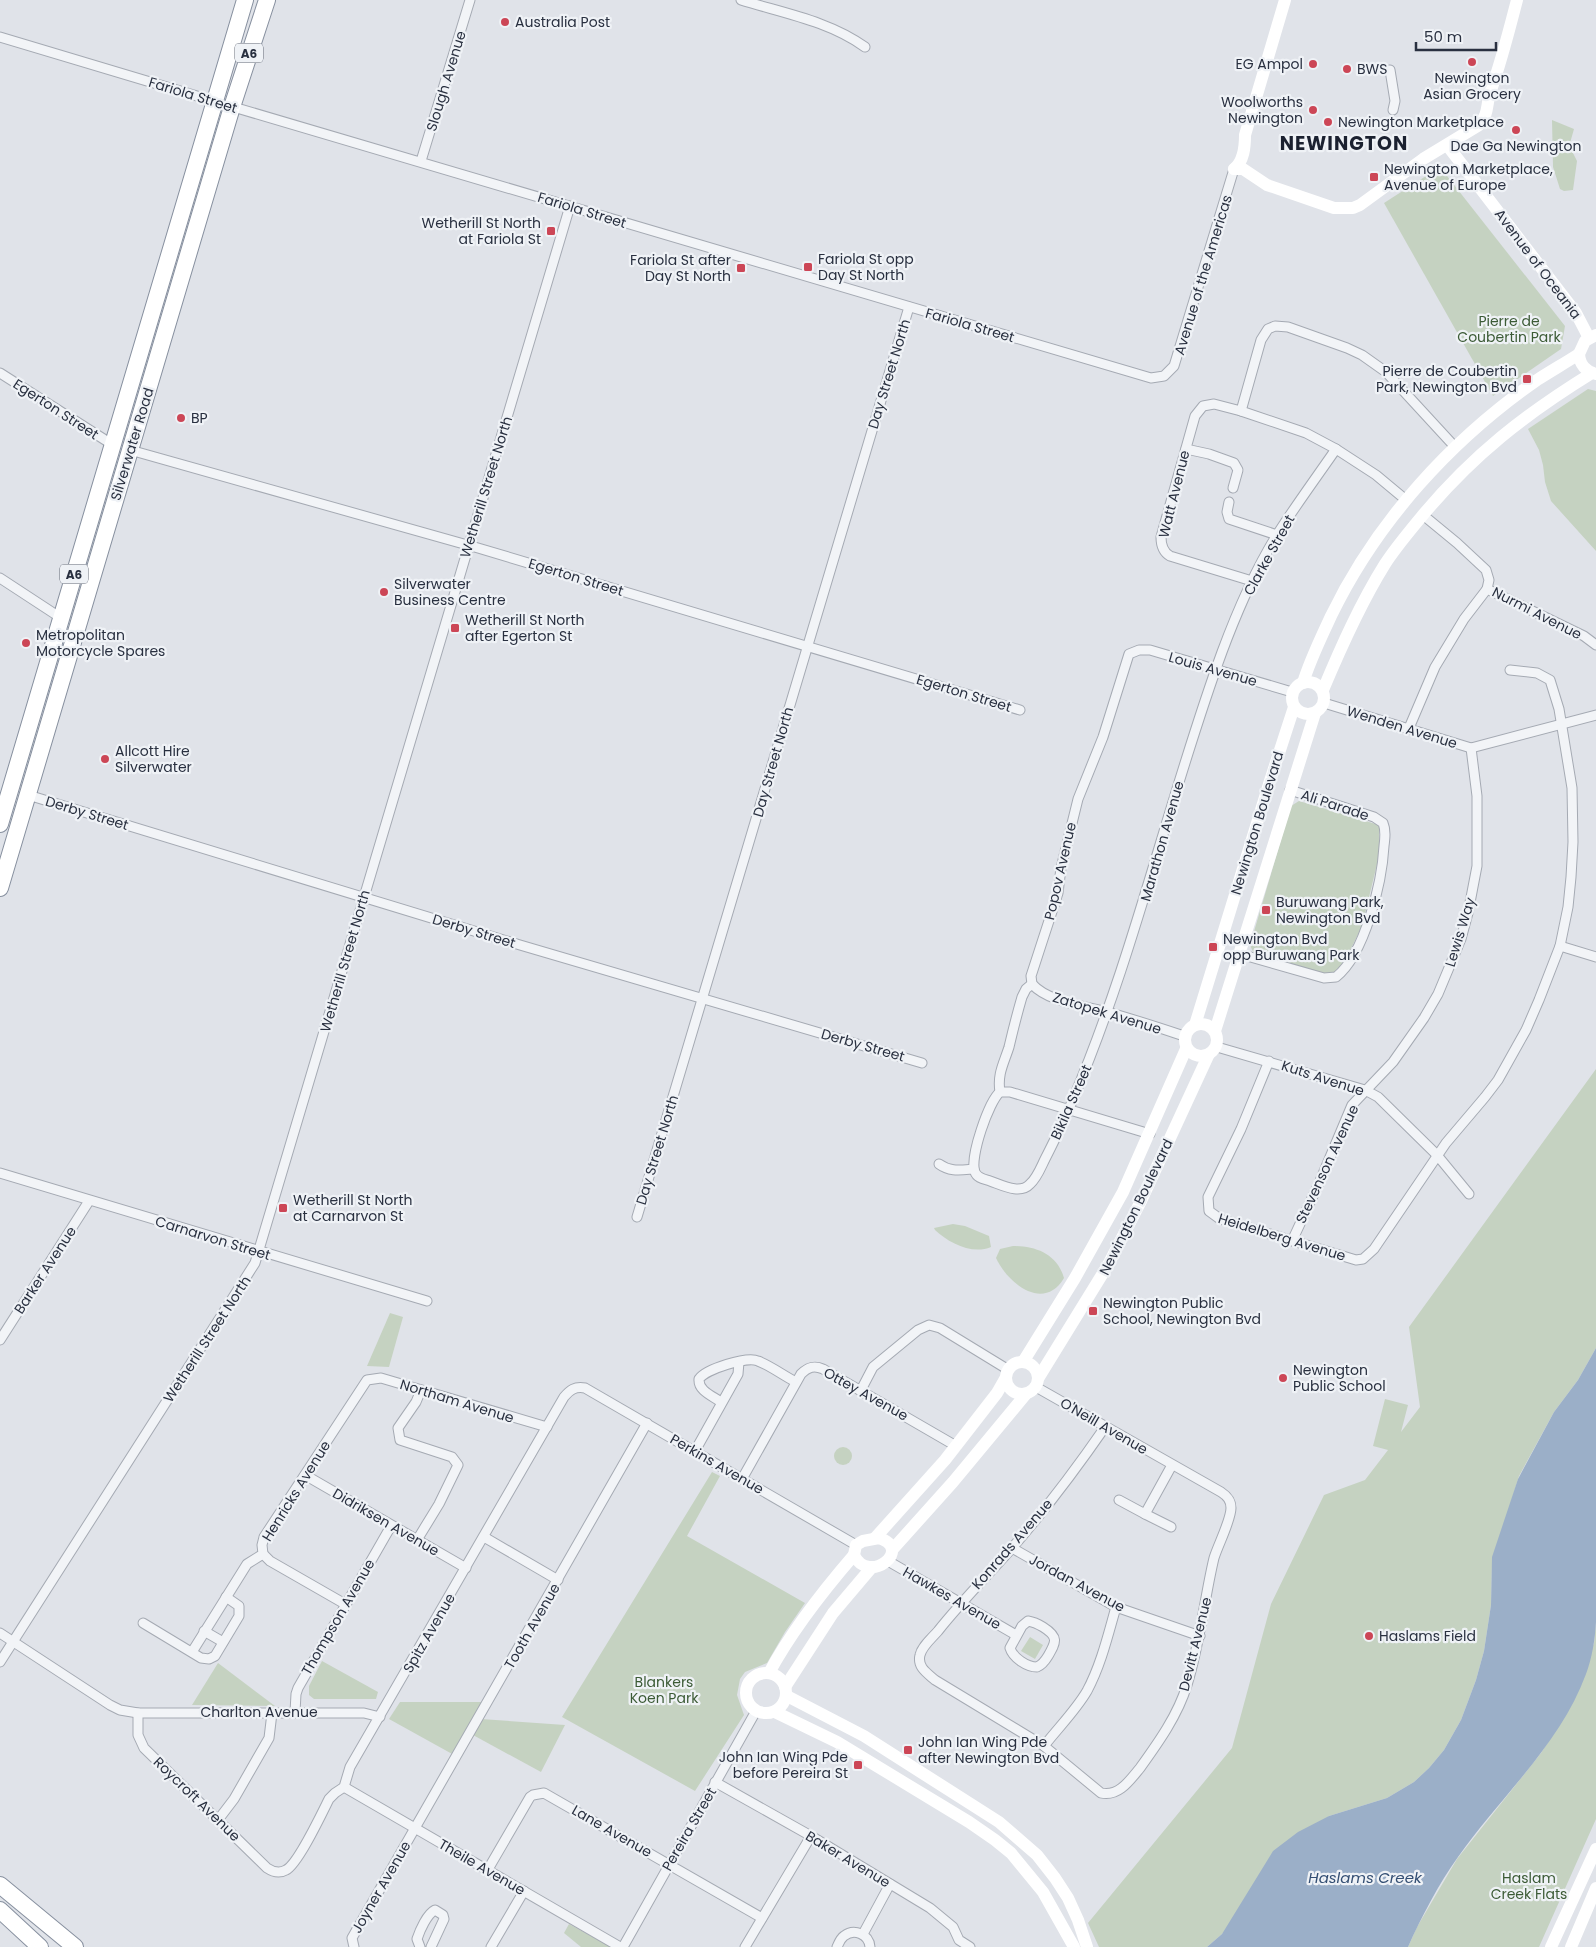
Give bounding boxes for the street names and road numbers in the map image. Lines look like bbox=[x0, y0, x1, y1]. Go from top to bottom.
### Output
street label: Slough Avenue bbox=[421, 28, 471, 134]
road number: A6 bbox=[235, 44, 263, 62]
street label: Fariola Street bbox=[146, 72, 240, 118]
street label: Fariola Street bbox=[535, 187, 629, 233]
street label: Avenue of the Americas bbox=[1169, 192, 1237, 358]
street label: Avenue of Oceania bbox=[1490, 205, 1586, 323]
street label: Fariola Street bbox=[923, 303, 1017, 347]
street label: Day Street North bbox=[863, 317, 915, 431]
street label: Egerton Street bbox=[9, 374, 103, 444]
street label: Silverwater Road bbox=[105, 385, 159, 503]
street label: Wetherill Street North bbox=[455, 414, 517, 560]
street label: Watt Avenue bbox=[1153, 448, 1195, 540]
street label: Clarke Street bbox=[1239, 511, 1299, 599]
street label: Egerton Street bbox=[526, 553, 626, 601]
road number: A6 bbox=[60, 564, 88, 584]
street label: Nurmi Avenue bbox=[1489, 582, 1586, 644]
street label: Louis Avenue bbox=[1166, 647, 1260, 691]
street label: Egerton Street bbox=[914, 669, 1014, 717]
street label: Wenden Avenue bbox=[1344, 701, 1460, 753]
street label: Day Street North bbox=[748, 705, 798, 819]
street label: Newington Boulevard bbox=[1226, 749, 1288, 897]
street label: Marathon Avenue bbox=[1135, 778, 1189, 904]
street label: Ali Parade bbox=[1298, 785, 1372, 825]
street label: Derby Street bbox=[43, 791, 131, 835]
street label: Popov Avenue bbox=[1039, 820, 1081, 922]
street label: Wetherill Street North bbox=[315, 888, 375, 1034]
street label: Lewis Way bbox=[1440, 895, 1480, 969]
street label: Derby Street bbox=[430, 909, 518, 953]
street label: Zatopek Avenue bbox=[1050, 987, 1164, 1039]
street label: Derby Street bbox=[819, 1024, 907, 1066]
street label: Kuts Avenue bbox=[1279, 1055, 1367, 1101]
street label: Bikila Street bbox=[1046, 1061, 1096, 1143]
street label: Day Street North bbox=[631, 1093, 683, 1207]
street label: Stevenson Avenue bbox=[1291, 1101, 1363, 1227]
street label: Newington Boulevard bbox=[1094, 1136, 1178, 1278]
street label: Heidelberg Avenue bbox=[1216, 1208, 1349, 1266]
street label: Carnarvon Street bbox=[153, 1211, 273, 1265]
street label: Barker Avenue bbox=[9, 1222, 81, 1318]
street label: Wetherill Street North bbox=[159, 1272, 255, 1406]
street label: Ottey Avenue bbox=[820, 1362, 912, 1426]
street label: Northam Avenue bbox=[398, 1374, 517, 1428]
street label: O'Neill Avenue bbox=[1056, 1393, 1152, 1459]
street label: Perkins Avenue bbox=[666, 1429, 768, 1499]
street label: Henricks Avenue bbox=[257, 1437, 335, 1545]
street label: Didriksen Avenue bbox=[329, 1483, 443, 1561]
street label: Konrads Avenue bbox=[967, 1494, 1057, 1594]
street label: Jordan Avenue bbox=[1026, 1549, 1129, 1617]
street label: Thompson Avenue bbox=[297, 1555, 380, 1679]
street label: Hawkes Avenue bbox=[899, 1562, 1005, 1634]
street label: Tooth Avenue bbox=[499, 1579, 565, 1673]
street label: Spitz Avenue bbox=[398, 1589, 460, 1676]
street label: Devitt Avenue bbox=[1174, 1595, 1216, 1693]
street label: Charlton Avenue bbox=[200, 1702, 318, 1722]
street label: Roycroft Avenue bbox=[149, 1752, 245, 1846]
street label: Pereira Street bbox=[657, 1783, 721, 1875]
street label: Lane Avenue bbox=[568, 1800, 656, 1862]
street label: Baker Avenue bbox=[802, 1826, 894, 1892]
street label: Theile Avenue bbox=[435, 1834, 529, 1900]
street label: Joyner Avenue bbox=[346, 1837, 416, 1937]

